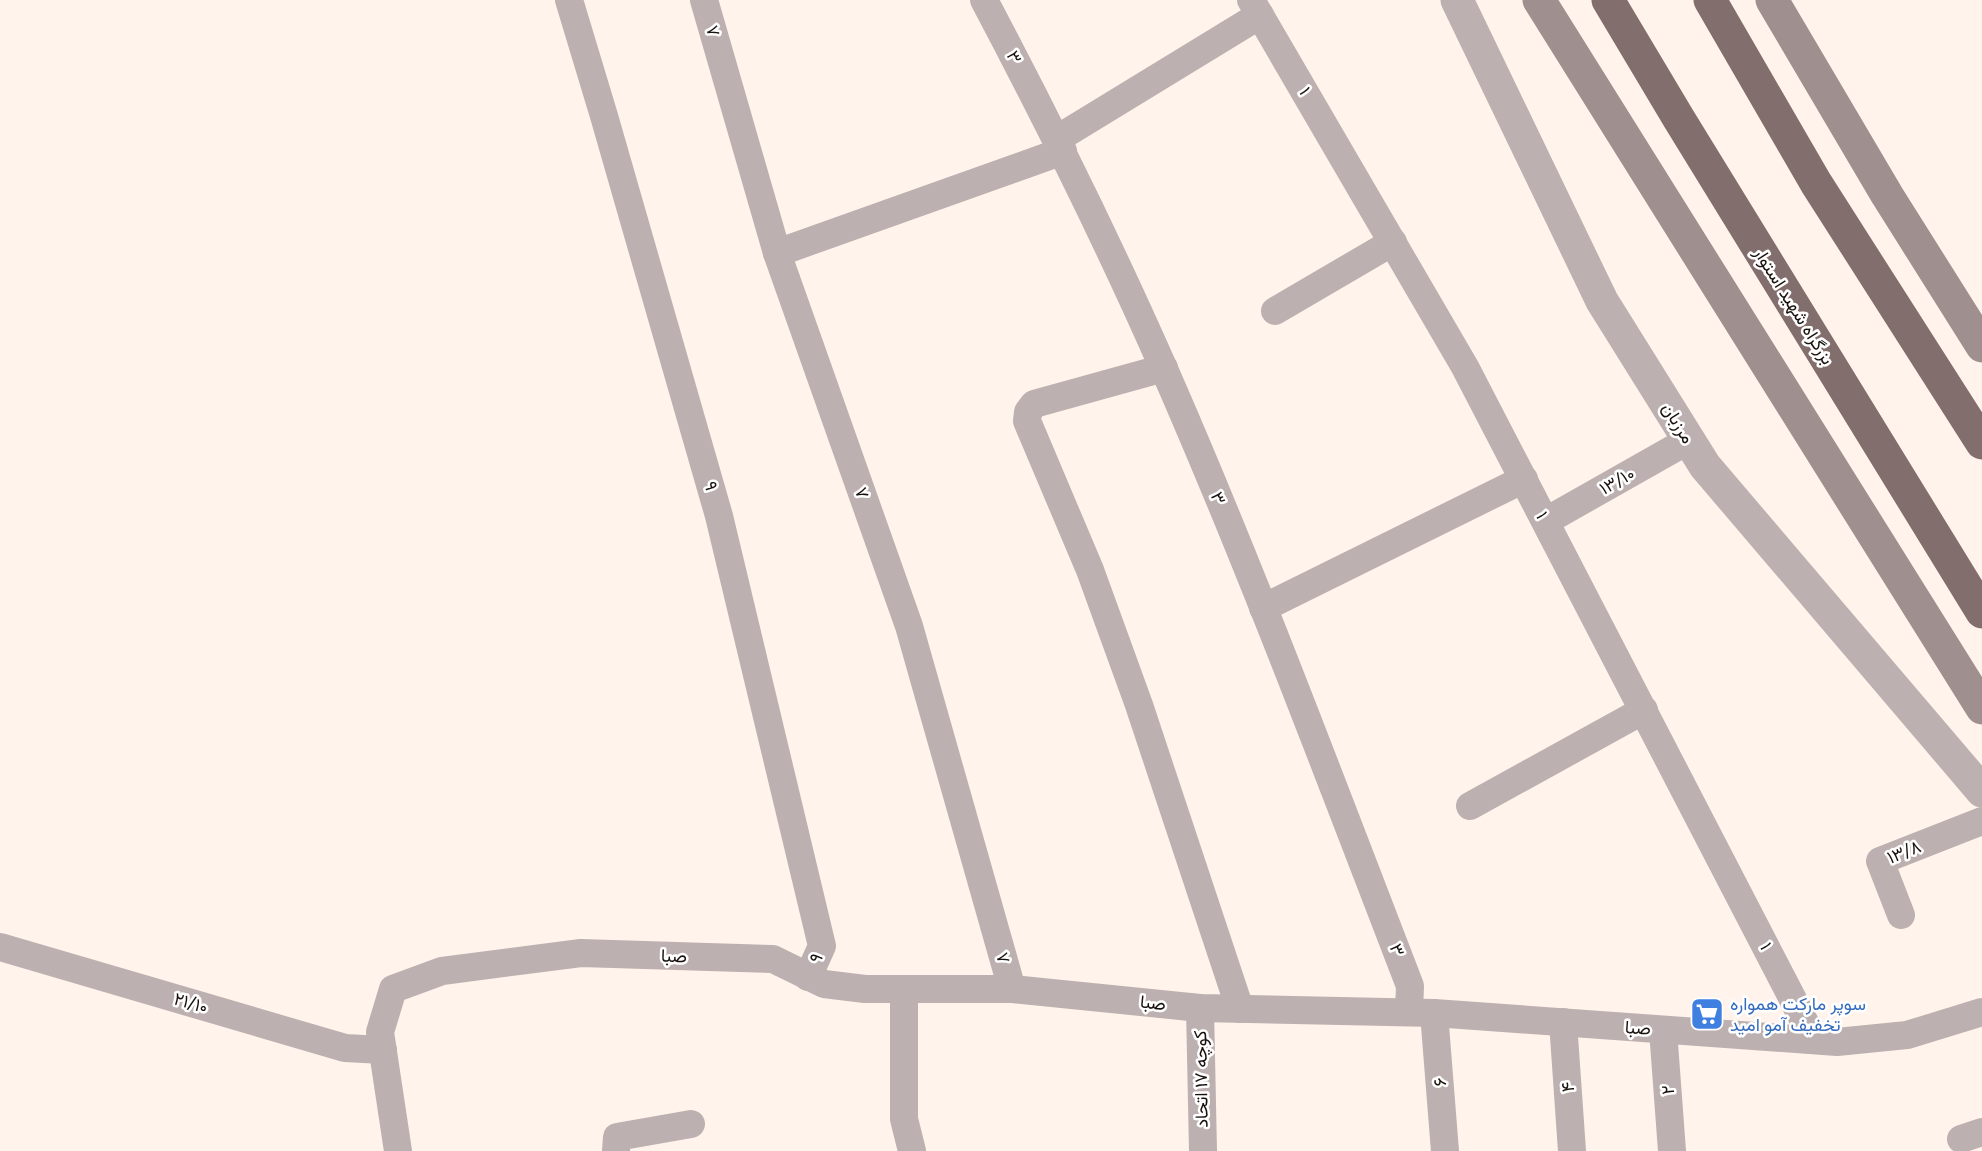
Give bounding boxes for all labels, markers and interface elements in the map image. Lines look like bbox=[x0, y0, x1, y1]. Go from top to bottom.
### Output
street label: ۷ bbox=[701, 23, 725, 39]
street label: ۳ bbox=[1002, 47, 1026, 67]
street label: ۱ bbox=[1294, 83, 1316, 99]
street label: بزرگراه شهید استوار bbox=[1749, 242, 1839, 369]
street label: مرزبان bbox=[1657, 398, 1699, 448]
street label: ۱۳/۱۰ bbox=[1596, 462, 1638, 500]
street label: ۹ bbox=[699, 479, 723, 493]
street label: ۷ bbox=[850, 484, 874, 502]
street label: ۳ bbox=[1206, 488, 1230, 508]
street label: ۱ bbox=[1531, 508, 1553, 522]
street label: ۱۳/۸ bbox=[1884, 835, 1924, 869]
street label: ۱ bbox=[1755, 939, 1777, 953]
street label: ۳ bbox=[1385, 941, 1409, 959]
street label: صبا bbox=[661, 945, 687, 967]
street label: ۹ bbox=[804, 950, 828, 966]
street label: ۷ bbox=[991, 950, 1015, 966]
street label: ۲۱/۱۰ bbox=[171, 988, 211, 1018]
street label: صبا bbox=[1139, 991, 1167, 1015]
place label: سوپر مارکت همواره تخفیف آمو امید bbox=[1730, 993, 1866, 1036]
supermarket icon: سوپر مارکت همواره تخفیف آمو امید bbox=[1689, 996, 1725, 1032]
street label: صبا bbox=[1624, 1016, 1652, 1040]
street label: کوچه ۱۷ اتحاد bbox=[1189, 1030, 1214, 1128]
street label: ۶ bbox=[1429, 1076, 1451, 1087]
street label: ۴ bbox=[1557, 1081, 1579, 1093]
street label: ۲ bbox=[1657, 1085, 1679, 1095]

